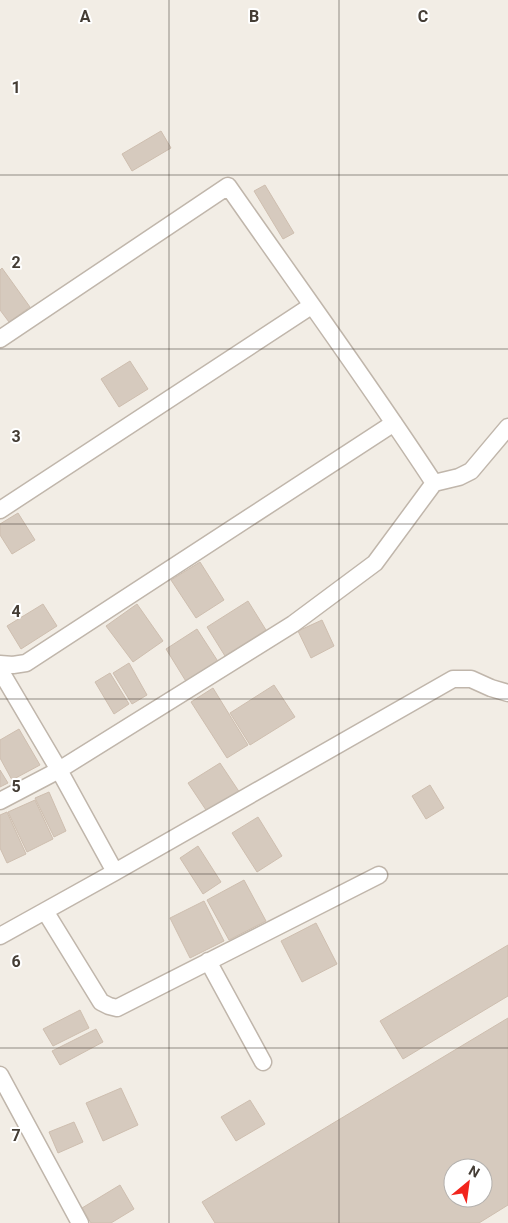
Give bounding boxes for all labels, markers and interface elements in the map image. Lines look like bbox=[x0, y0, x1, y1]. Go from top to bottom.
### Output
text: A bbox=[80, 7, 91, 26]
text: B bbox=[249, 7, 259, 26]
text: C bbox=[418, 7, 428, 26]
text: 1 bbox=[11, 78, 21, 97]
text: 2 bbox=[11, 253, 21, 272]
text: 3 bbox=[11, 427, 21, 446]
text: 4 bbox=[11, 602, 21, 621]
text: 5 bbox=[11, 777, 21, 796]
text: 6 bbox=[11, 952, 21, 971]
text: 7 bbox=[11, 1126, 21, 1145]
north arrow bbox=[443, 1158, 493, 1208]
text: N bbox=[466, 1162, 483, 1181]

